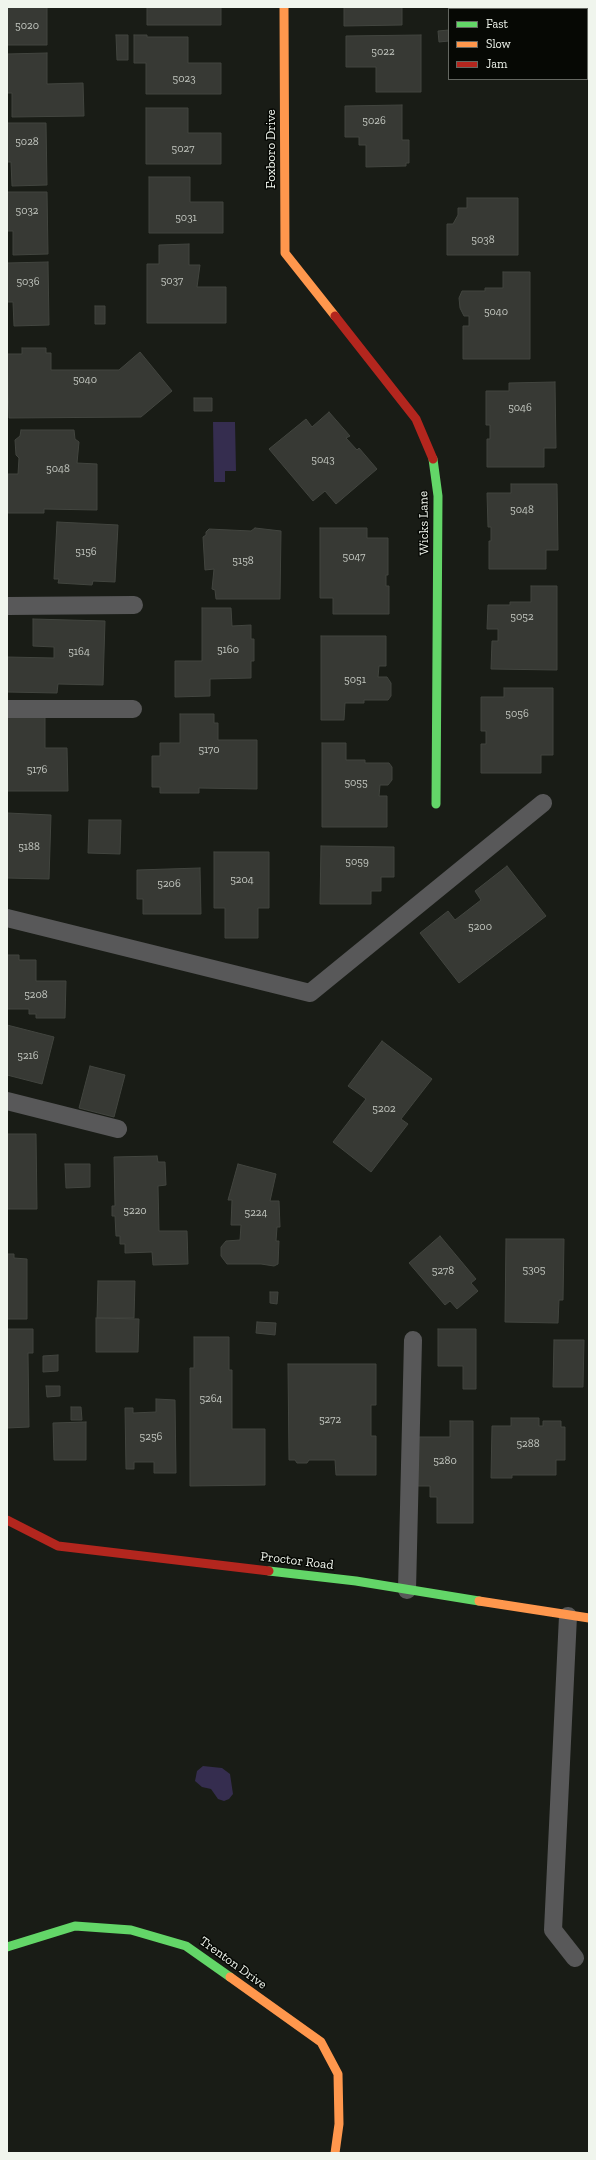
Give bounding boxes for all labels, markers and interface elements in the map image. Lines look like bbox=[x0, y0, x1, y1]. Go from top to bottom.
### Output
legend bbox=[448, 8, 588, 80]
text: Fast bbox=[486, 17, 508, 31]
house number: 5020 bbox=[15, 19, 39, 33]
text: Slow bbox=[486, 37, 511, 51]
house number: 5022 bbox=[371, 45, 395, 59]
text: Jam bbox=[486, 57, 507, 71]
house number: 5023 bbox=[172, 72, 196, 86]
street label: Foxboro Drive bbox=[263, 109, 279, 189]
house number: 5026 bbox=[362, 114, 386, 128]
house number: 5028 bbox=[15, 135, 39, 149]
house number: 5027 bbox=[172, 142, 194, 156]
house number: 5032 bbox=[15, 204, 39, 218]
house number: 5031 bbox=[175, 211, 197, 225]
house number: 5038 bbox=[471, 233, 495, 247]
house number: 5037 bbox=[161, 274, 183, 288]
house number: 5036 bbox=[16, 275, 40, 289]
house number: 5040 bbox=[484, 305, 508, 319]
house number: 5040 bbox=[73, 373, 97, 387]
house number: 5046 bbox=[508, 401, 532, 415]
house number: 5043 bbox=[311, 453, 335, 467]
house number: 5048 bbox=[46, 462, 70, 476]
street label: Wicks Lane bbox=[416, 491, 432, 555]
house number: 5048 bbox=[510, 503, 534, 517]
house number: 5156 bbox=[75, 545, 97, 559]
house number: 5047 bbox=[343, 550, 365, 564]
house number: 5158 bbox=[232, 554, 254, 568]
house number: 5052 bbox=[510, 610, 534, 624]
house number: 5160 bbox=[217, 643, 239, 657]
house number: 5164 bbox=[68, 645, 90, 659]
house number: 5051 bbox=[344, 673, 366, 687]
house number: 5056 bbox=[505, 707, 529, 721]
house number: 5170 bbox=[198, 743, 220, 757]
house number: 5176 bbox=[27, 763, 47, 777]
house number: 5055 bbox=[344, 776, 368, 790]
house number: 5188 bbox=[18, 840, 40, 854]
house number: 5059 bbox=[345, 855, 369, 869]
house number: 5204 bbox=[230, 873, 254, 887]
house number: 5206 bbox=[157, 877, 181, 891]
house number: 5200 bbox=[468, 920, 492, 934]
house number: 5208 bbox=[24, 988, 48, 1002]
house number: 5216 bbox=[17, 1049, 39, 1063]
house number: 5202 bbox=[372, 1102, 396, 1116]
house number: 5220 bbox=[123, 1204, 147, 1218]
house number: 5224 bbox=[245, 1206, 267, 1220]
house number: 5305 bbox=[523, 1263, 545, 1277]
house number: 5278 bbox=[432, 1264, 454, 1278]
house number: 5264 bbox=[199, 1392, 223, 1406]
house number: 5272 bbox=[319, 1413, 341, 1427]
house number: 5256 bbox=[140, 1430, 162, 1444]
house number: 5288 bbox=[516, 1437, 540, 1451]
house number: 5280 bbox=[433, 1454, 457, 1468]
street label: Proctor Road bbox=[260, 1549, 334, 1573]
street label: Trenton Drive bbox=[196, 1933, 270, 1993]

